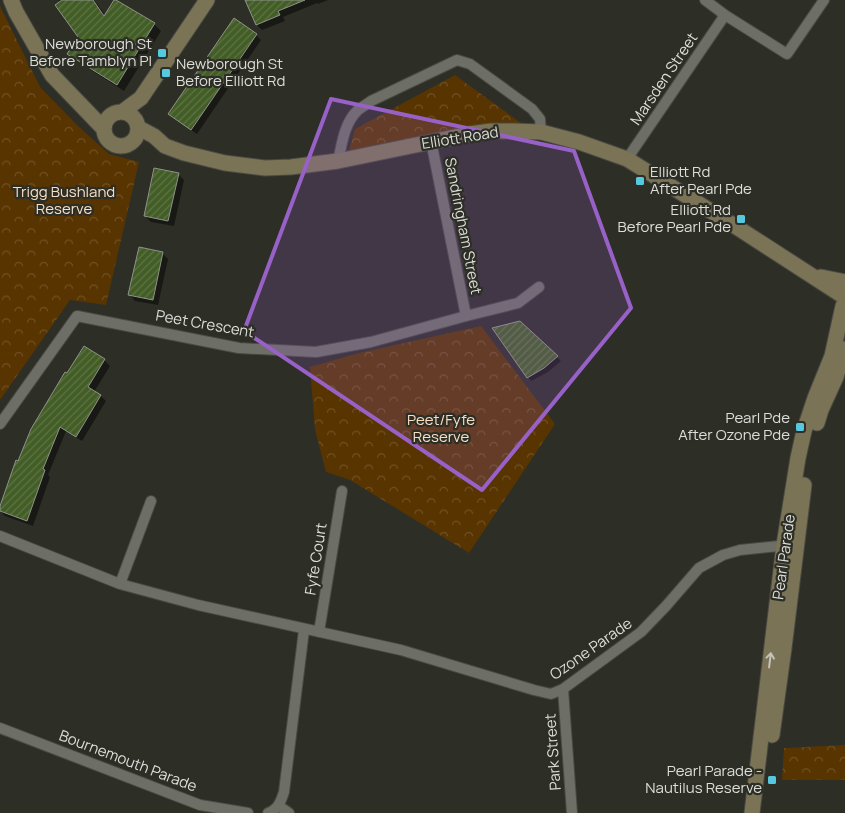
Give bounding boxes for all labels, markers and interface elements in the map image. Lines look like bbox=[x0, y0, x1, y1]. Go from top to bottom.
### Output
street label: Marsden Street bbox=[625, 28, 702, 129]
place label: Newborough St Before Tamblyn Pl bbox=[29, 33, 152, 71]
marker: Newborough St Before Tamblyn Pl bbox=[156, 47, 168, 59]
place label: Newborough St Before Elliott Rd bbox=[176, 53, 285, 91]
marker: Newborough St Before Elliott Rd bbox=[160, 67, 172, 79]
street label: Elliott Road bbox=[420, 121, 500, 154]
street label: Sandringham Street bbox=[440, 156, 487, 296]
place label: Elliott Rd After Pearl Pde bbox=[650, 161, 752, 199]
marker: Elliott Rd After Pearl Pde bbox=[634, 175, 646, 187]
park label: Trigg Bushland Reserve bbox=[13, 181, 115, 219]
place label: Elliott Rd Before Pearl Pde bbox=[618, 199, 731, 237]
marker: Elliott Rd Before Pearl Pde bbox=[735, 213, 747, 225]
street label: Peet Crescent bbox=[154, 305, 256, 343]
place label: Pearl Pde After Ozone Pde bbox=[678, 407, 790, 445]
park label: Peet/Fyfe Reserve bbox=[407, 409, 475, 447]
marker: Pearl Pde After Ozone Pde bbox=[794, 421, 806, 433]
street label: Pearl Parade bbox=[767, 513, 800, 601]
street label: Fyfe Court bbox=[299, 521, 332, 597]
street label: Ozone Parade bbox=[545, 612, 636, 685]
one-way arrow bbox=[765, 653, 775, 669]
street label: Park Street bbox=[539, 713, 566, 791]
street label: Bournemouth Parade bbox=[56, 725, 200, 797]
place label: Pearl Parade - Nautilus Reserve bbox=[645, 760, 762, 798]
marker: Pearl Parade - Nautilus Reserve bbox=[766, 774, 778, 786]

